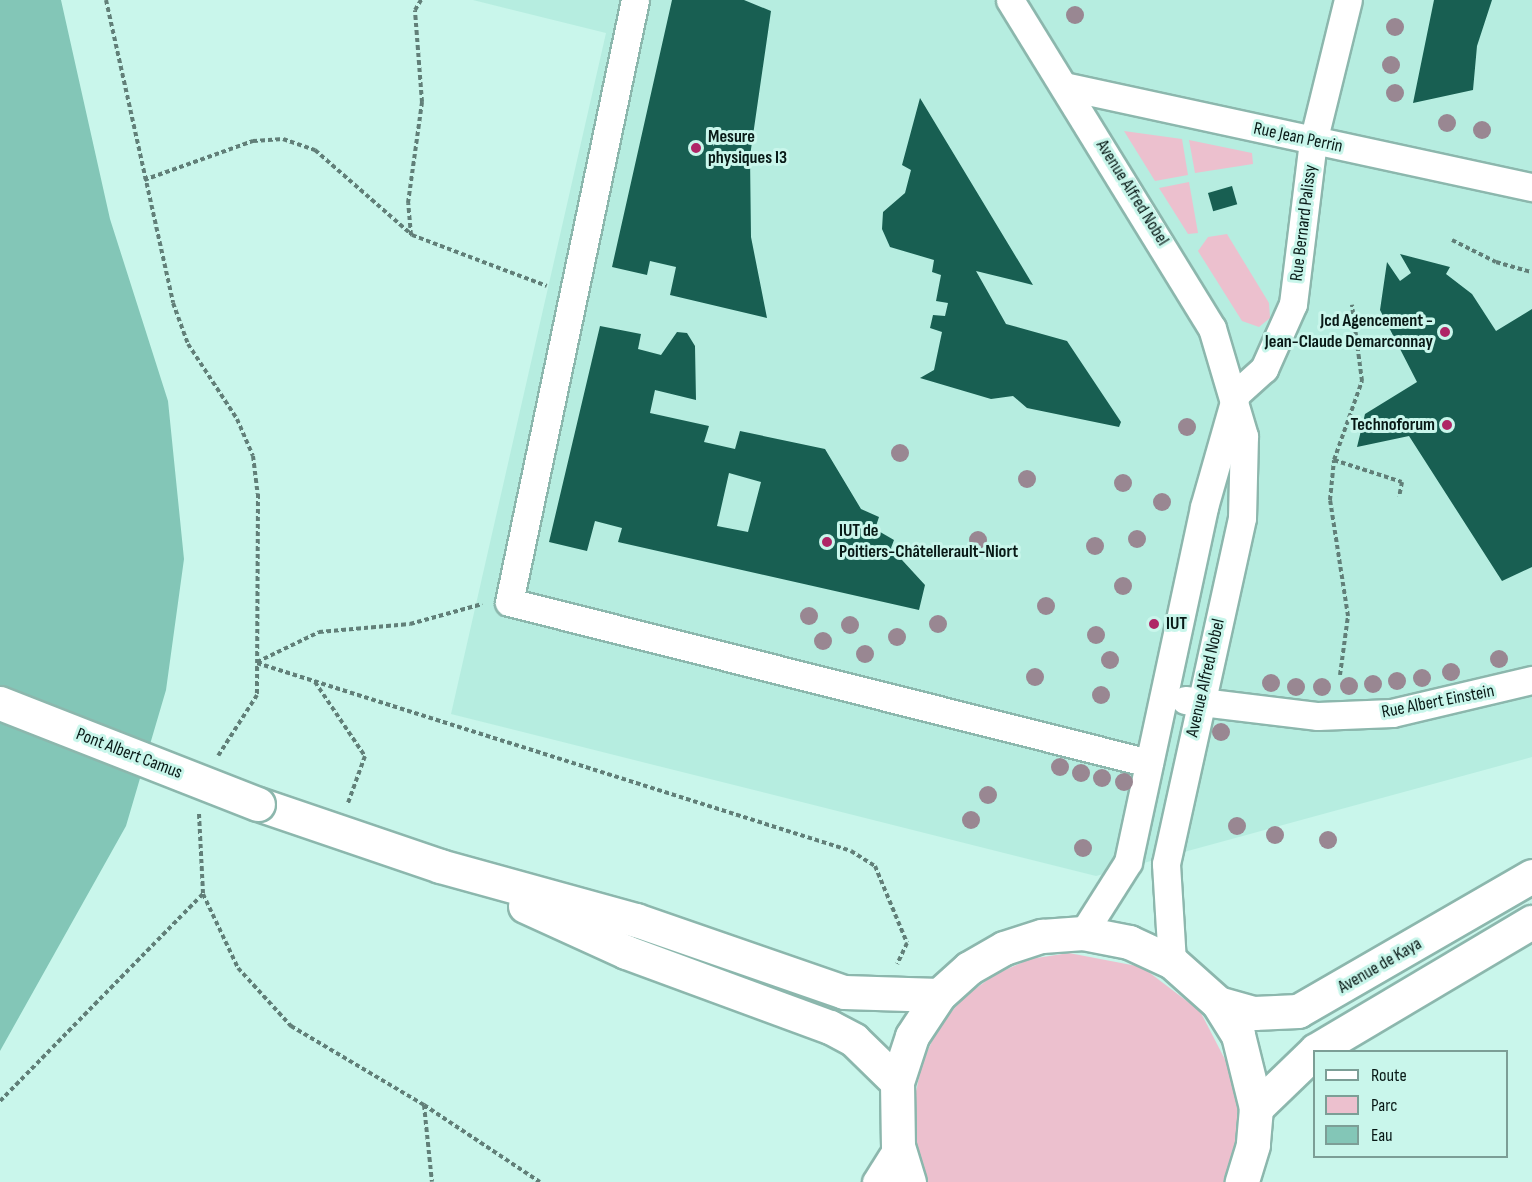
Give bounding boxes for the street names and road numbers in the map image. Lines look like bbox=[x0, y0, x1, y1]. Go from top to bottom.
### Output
street label: Rue Jean Perrin bbox=[1251, 118, 1345, 158]
street label: Avenue Alfred Nobel bbox=[1091, 136, 1173, 250]
street label: Rue Bernard Palissy bbox=[1286, 164, 1322, 282]
street label: Avenue Alfred Nobel bbox=[1182, 617, 1230, 739]
street label: Rue Albert Einstein bbox=[1380, 681, 1496, 723]
street label: Pont Albert Camus bbox=[73, 724, 185, 784]
street label: Avenue de Kaya bbox=[1334, 933, 1426, 999]

